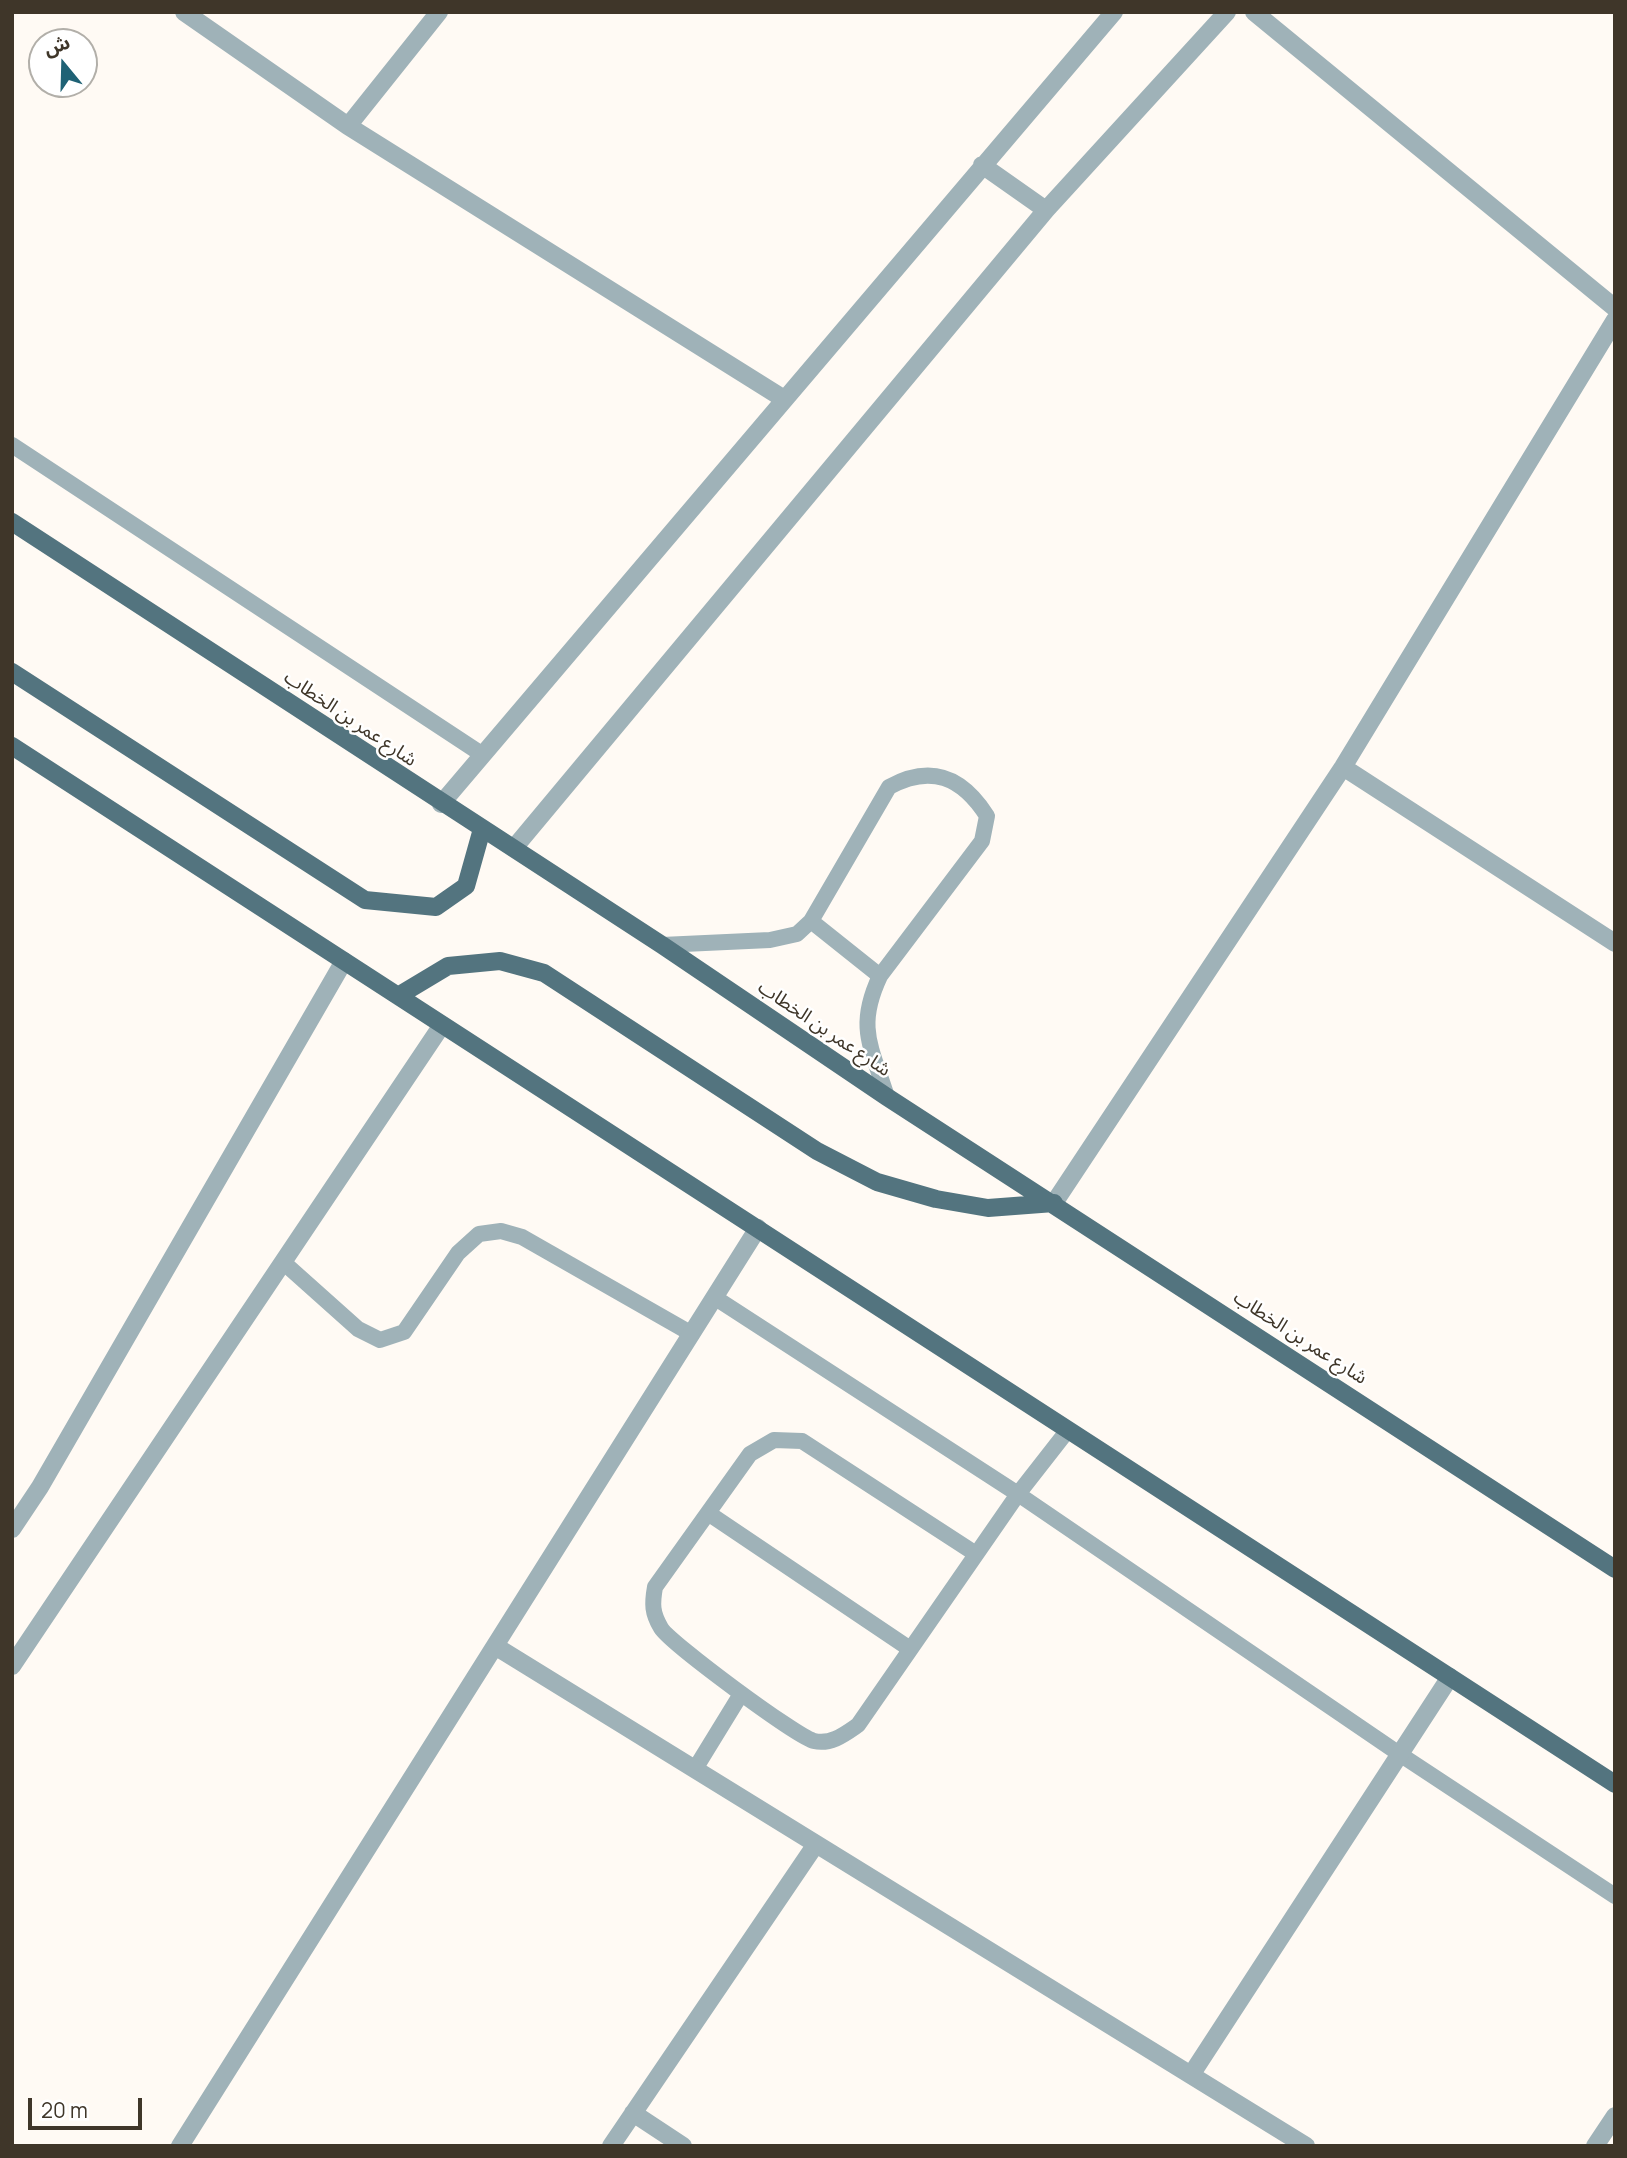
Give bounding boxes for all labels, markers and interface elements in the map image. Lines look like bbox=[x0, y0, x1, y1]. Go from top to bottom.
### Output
north arrow bbox=[28, 28, 98, 98]
text: ش bbox=[40, 29, 73, 62]
street label: شارع عمر بن الخطاب bbox=[279, 666, 421, 772]
street label: شارع عمر بن الخطاب bbox=[753, 976, 895, 1082]
street label: شارع عمر بن الخطاب bbox=[1229, 1286, 1371, 1390]
scale bar bbox=[32, 2084, 145, 2128]
text: 20 m bbox=[41, 2096, 88, 2124]

